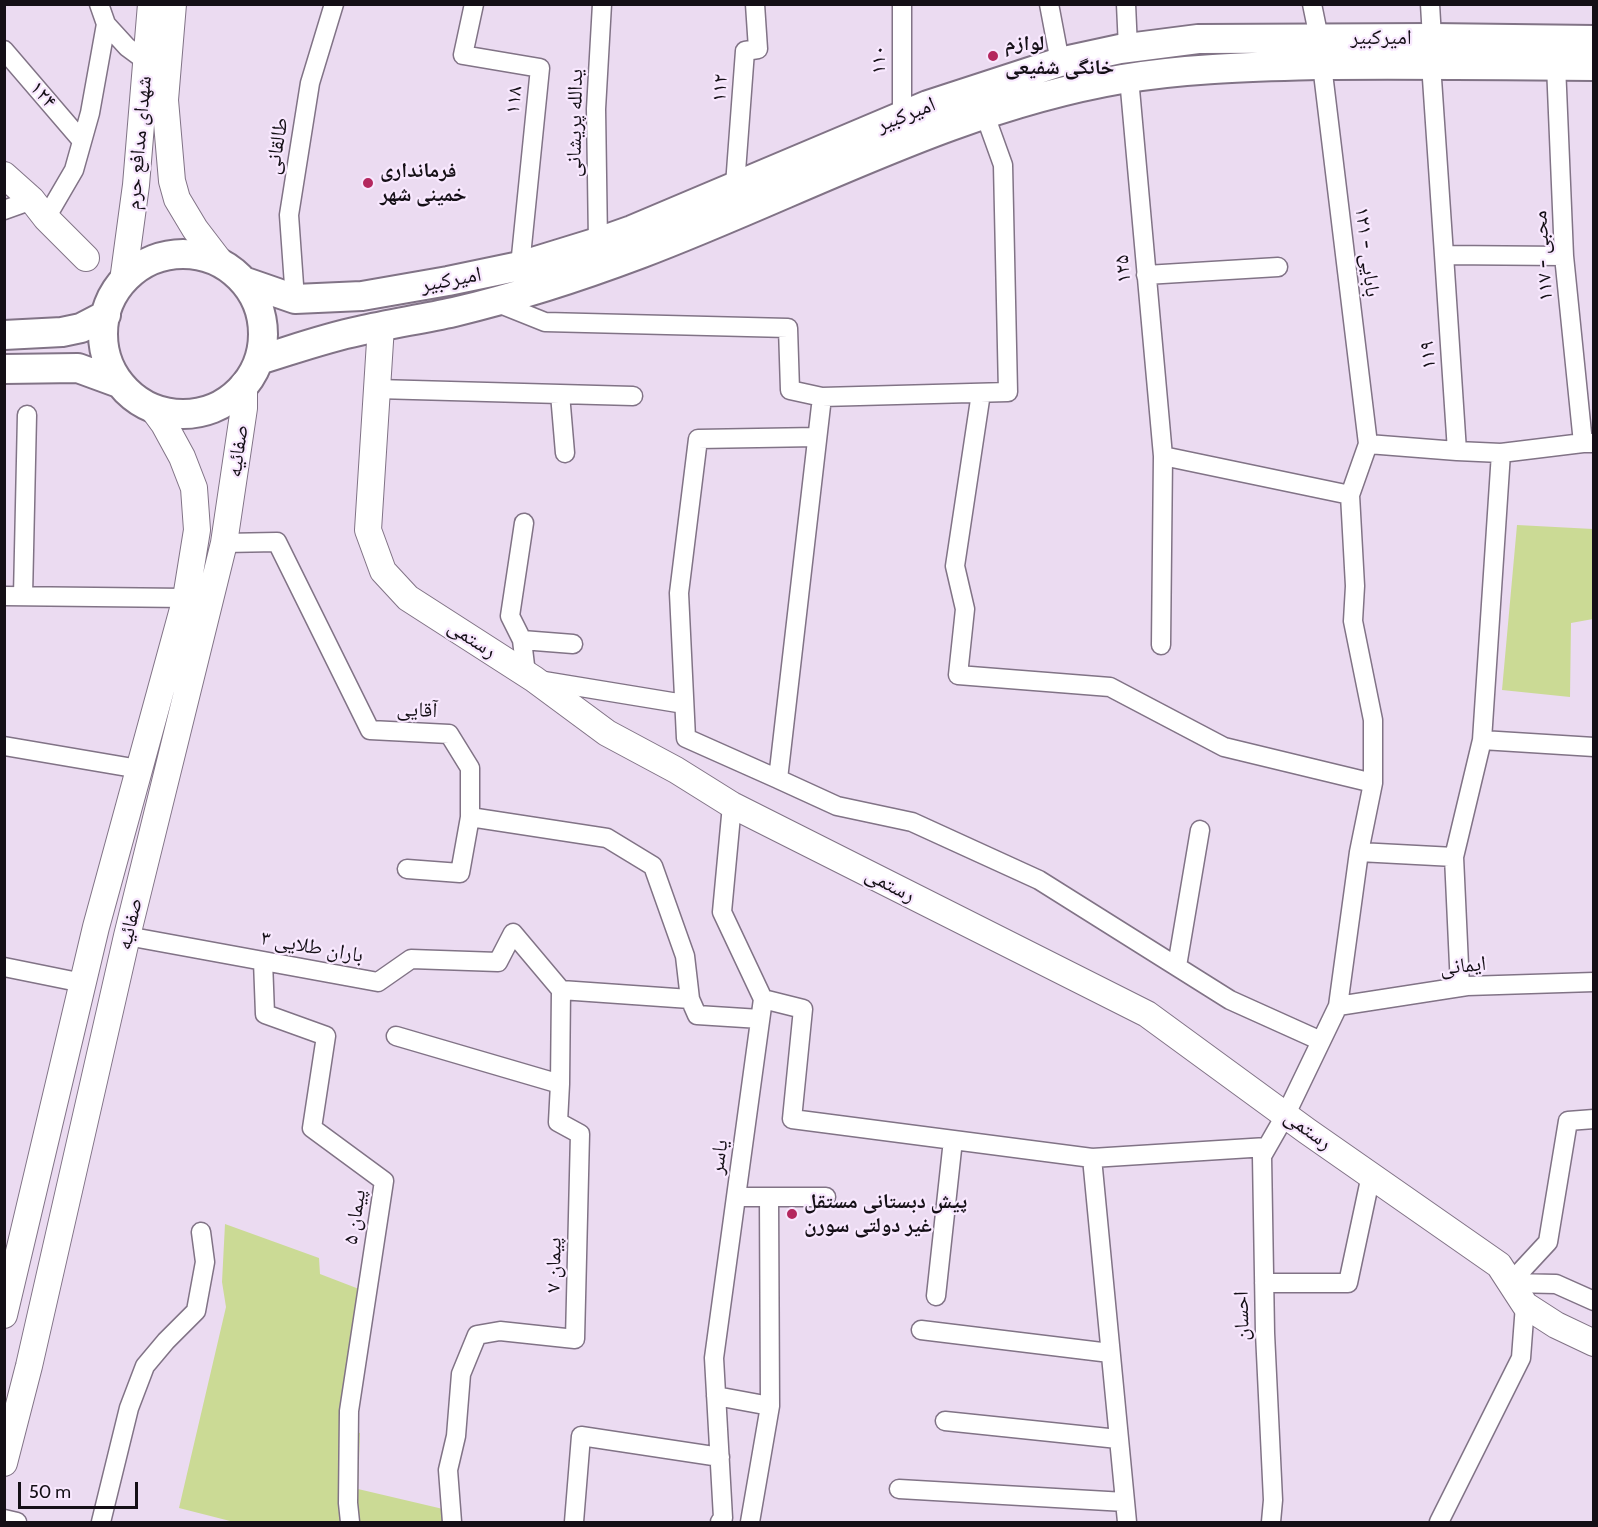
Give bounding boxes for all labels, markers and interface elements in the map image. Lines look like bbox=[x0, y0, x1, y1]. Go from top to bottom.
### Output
street label: امیرکبیر bbox=[1350, 25, 1412, 51]
place label: لوازم خانگی شفیعی bbox=[1005, 31, 1114, 81]
street label: ۱۱۰ bbox=[866, 46, 892, 74]
marker: لوازم خانگی شفیعی bbox=[986, 49, 1000, 63]
street label: یدالله پریشانی bbox=[561, 69, 589, 177]
street label: ۱۱۲ bbox=[706, 73, 734, 103]
street label: شهدای مدافع حرم bbox=[121, 75, 157, 211]
street label: ۱۲۴ bbox=[24, 76, 62, 114]
street label: ۱۱۸ bbox=[500, 85, 528, 115]
street label: امیرکبیر bbox=[873, 92, 939, 138]
street label: طالقانی bbox=[260, 116, 294, 176]
place label: فرمانداری خمینی شهر bbox=[380, 158, 467, 208]
marker: فرمانداری خمینی شهر bbox=[361, 176, 375, 190]
street label: بابایی - ۱۲۱ bbox=[1349, 206, 1385, 298]
street label: محبی - ۱۱۷ bbox=[1527, 210, 1559, 302]
street label: ۱۲۵ bbox=[1109, 254, 1137, 284]
street label: امیرکبیر bbox=[418, 262, 484, 298]
street label: ۱۱۹ bbox=[1414, 340, 1442, 370]
street label: صفائیه bbox=[222, 423, 254, 479]
street label: رستمی bbox=[443, 614, 501, 664]
street label: آقایی bbox=[396, 696, 438, 724]
street label: رستمی bbox=[861, 862, 919, 908]
street label: صفائیه bbox=[112, 895, 148, 953]
street label: باران طلایی ۳ bbox=[259, 926, 365, 968]
street label: ایمانی bbox=[1439, 951, 1487, 981]
street label: رستمی bbox=[1279, 1104, 1337, 1156]
street label: یاسر bbox=[704, 1138, 734, 1176]
street label: پیمان ۵ bbox=[338, 1188, 372, 1246]
place label: پیش دبستانی مستقل غیر دولتی سورن bbox=[804, 1189, 967, 1239]
marker: پیش دبستانی مستقل غیر دولتی سورن bbox=[785, 1207, 799, 1221]
street label: پیمان ۷ bbox=[541, 1237, 567, 1293]
street label: احسان bbox=[1229, 1291, 1255, 1341]
scale bar bbox=[21, 1470, 141, 1508]
text: 50 m bbox=[29, 1481, 71, 1503]

